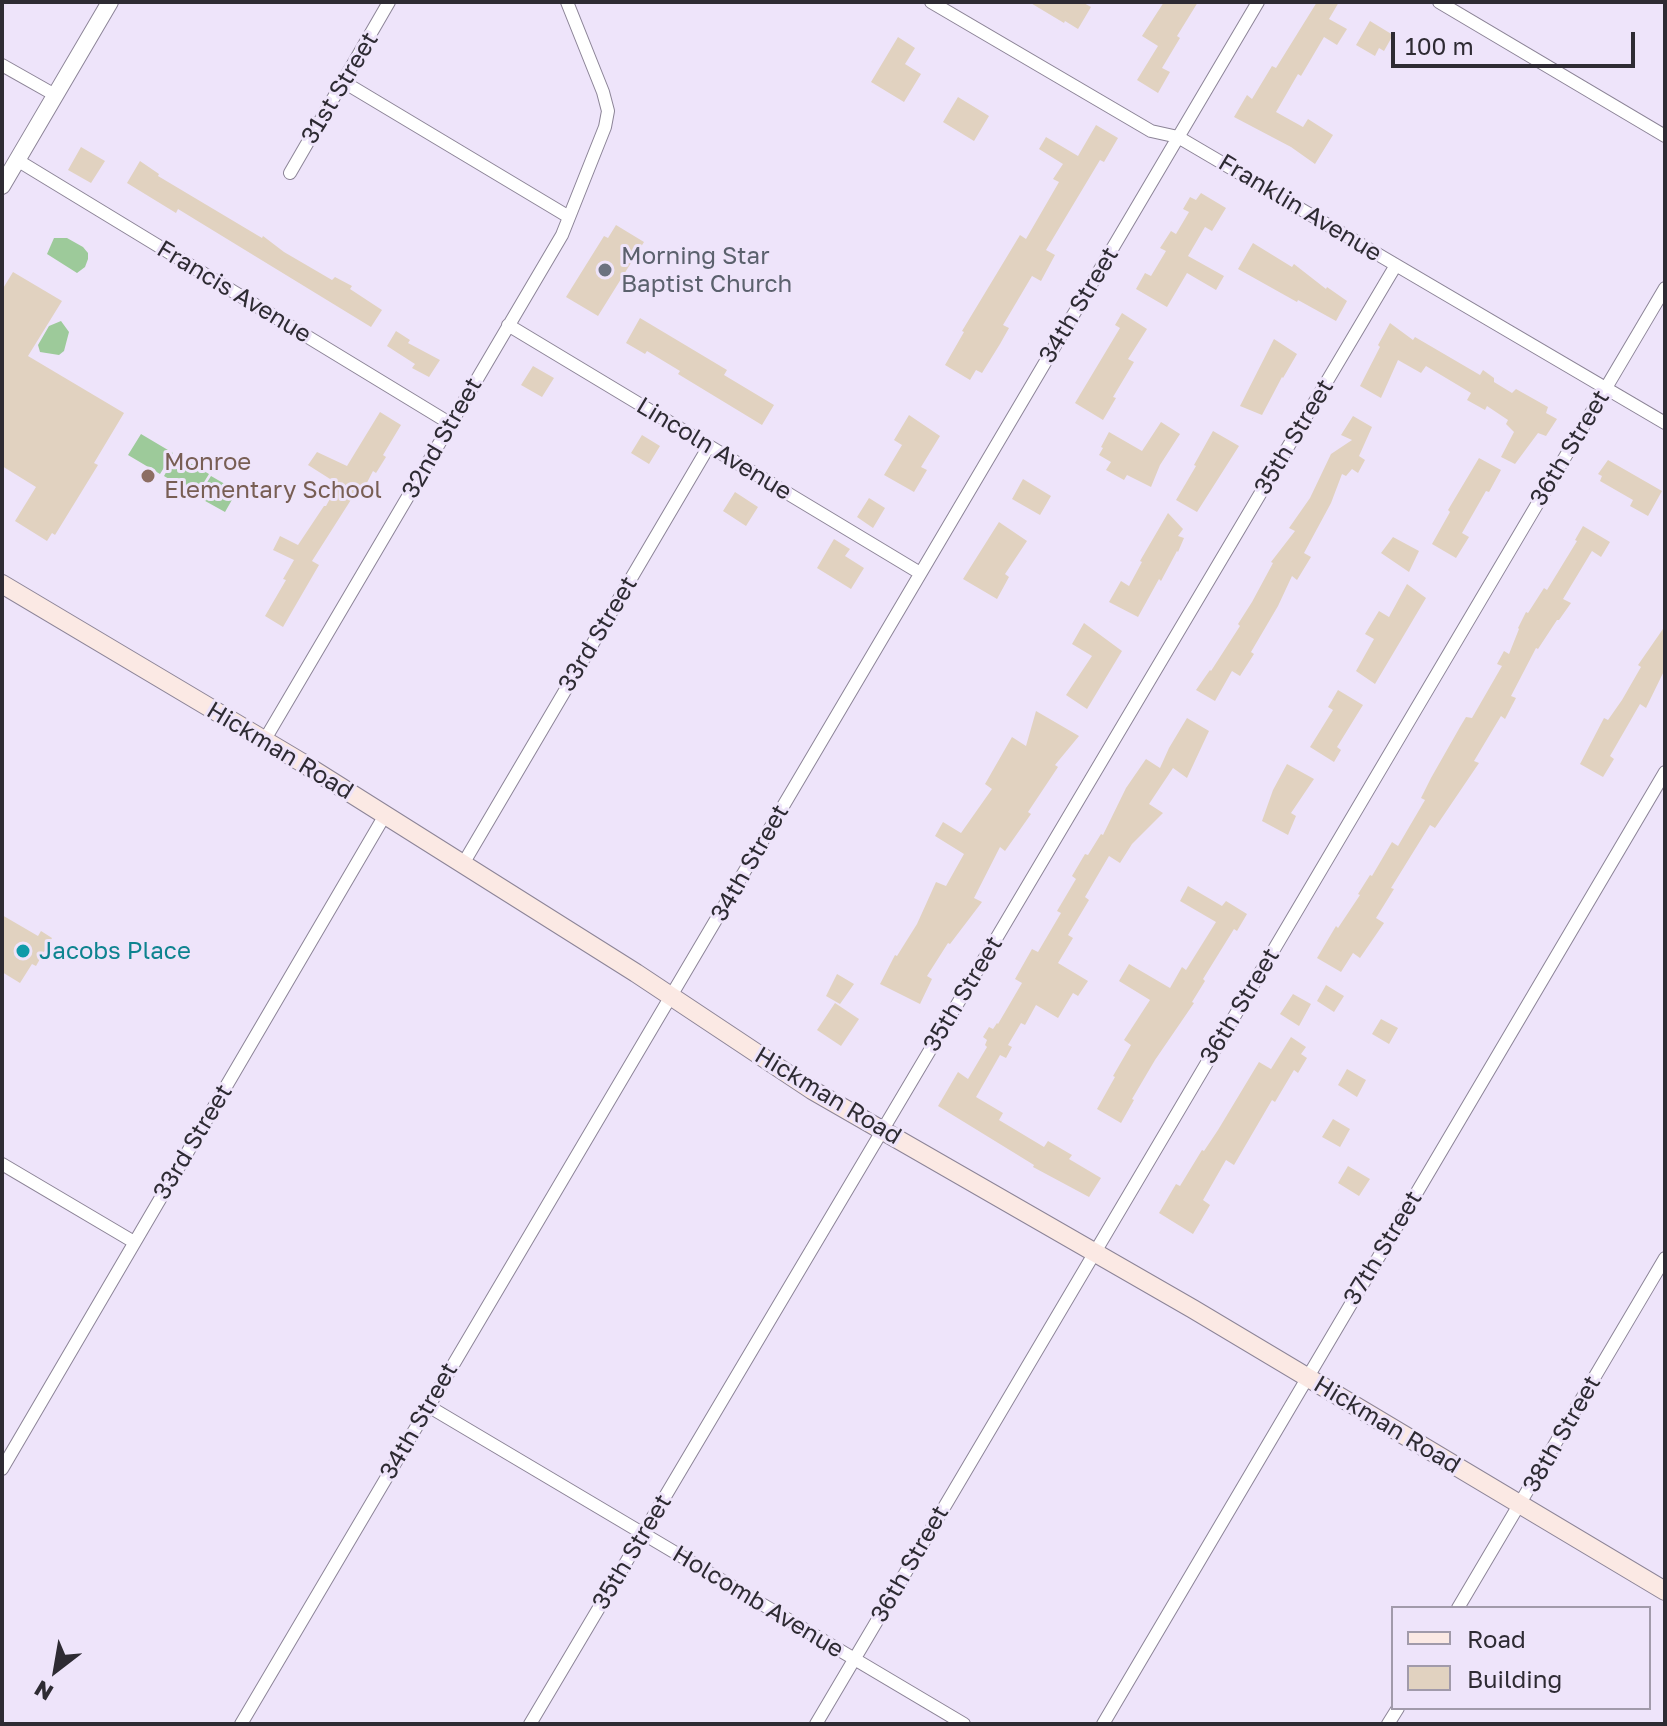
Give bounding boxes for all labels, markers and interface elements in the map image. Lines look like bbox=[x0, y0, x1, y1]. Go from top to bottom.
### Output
scale bar bbox=[1395, 16, 1639, 66]
street label: 31st Street bbox=[295, 27, 385, 149]
text: 100 m bbox=[1405, 31, 1474, 60]
street label: Franklin Avenue bbox=[1213, 148, 1387, 268]
street label: Francis Avenue bbox=[152, 235, 316, 349]
place label: Morning Star Baptist Church bbox=[621, 242, 792, 298]
street label: 34th Street bbox=[1033, 242, 1125, 368]
marker: Morning Star Baptist Church bbox=[596, 261, 614, 279]
street label: 32nd Street bbox=[396, 373, 488, 503]
street label: 35th Street bbox=[1248, 374, 1340, 500]
street label: 36th Street bbox=[1524, 385, 1616, 511]
street label: Lincoln Avenue bbox=[631, 391, 797, 507]
place label: Monroe Elementary School bbox=[164, 448, 382, 504]
marker: Monroe Elementary School bbox=[139, 467, 157, 485]
street label: 33rd Street bbox=[552, 571, 644, 697]
street label: Hickman Road bbox=[202, 696, 358, 806]
street label: 34th Street bbox=[705, 799, 795, 927]
street label: 35th Street bbox=[917, 931, 1009, 1057]
place label: Jacobs Place bbox=[39, 937, 191, 965]
marker: Jacobs Place bbox=[14, 942, 32, 960]
street label: 36th Street bbox=[1194, 943, 1286, 1069]
street label: Hickman Road bbox=[750, 1041, 906, 1151]
street label: 33rd Street bbox=[147, 1079, 239, 1205]
street label: 37th Street bbox=[1338, 1186, 1428, 1310]
street label: 34th Street bbox=[374, 1357, 464, 1485]
street label: Hickman Road bbox=[1309, 1370, 1465, 1480]
street label: 38th Street bbox=[1517, 1370, 1607, 1498]
street label: 35th Street bbox=[586, 1489, 678, 1615]
street label: 36th Street bbox=[865, 1501, 955, 1627]
street label: Holcomb Avenue bbox=[667, 1540, 849, 1664]
legend bbox=[1391, 1606, 1651, 1710]
text: Road bbox=[1467, 1624, 1526, 1653]
north arrow bbox=[16, 1630, 96, 1710]
text: Building bbox=[1467, 1664, 1562, 1693]
text: N bbox=[29, 1675, 58, 1707]

